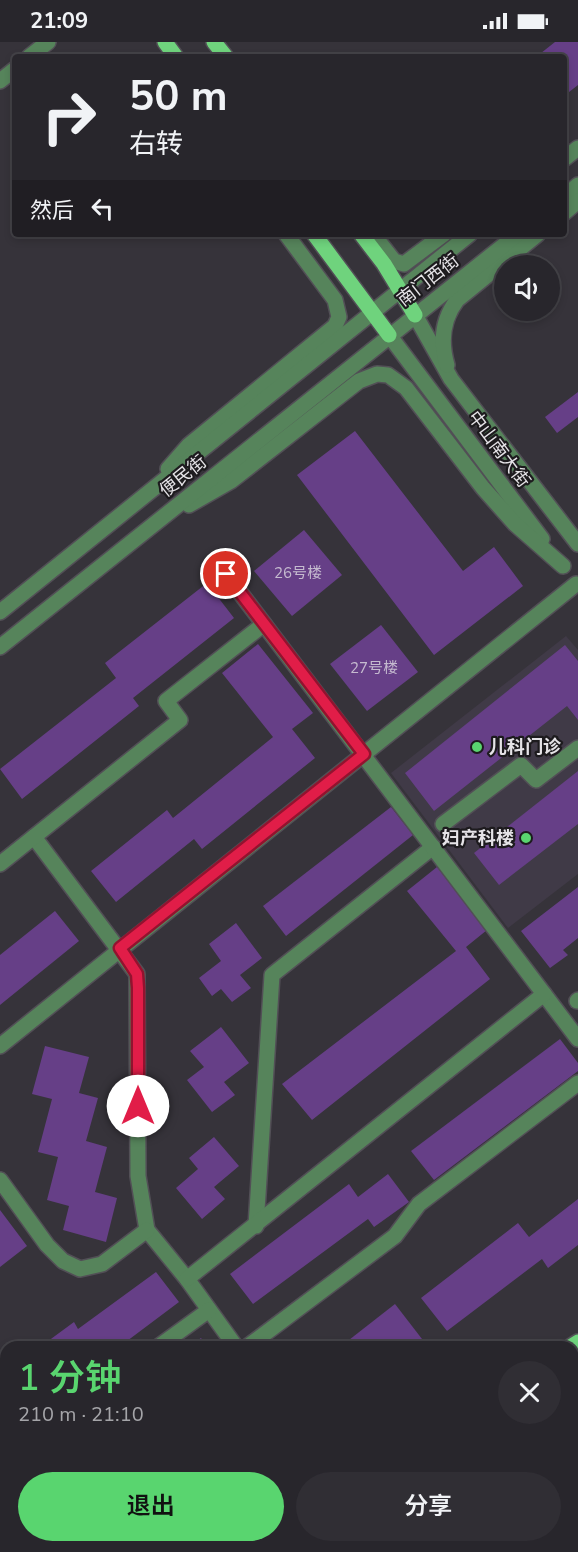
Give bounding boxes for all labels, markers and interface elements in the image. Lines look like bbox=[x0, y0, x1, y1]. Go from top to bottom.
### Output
text: 21:09 bbox=[30, 6, 88, 36]
text: 50 m bbox=[129, 68, 228, 125]
icon: right bbox=[30, 78, 108, 156]
text: 右转 bbox=[129, 126, 183, 163]
icon: left bbox=[86, 192, 119, 225]
text: 然后 bbox=[30, 196, 74, 226]
street label: 南门西街 bbox=[392, 248, 464, 312]
map controls bbox=[494, 255, 560, 321]
button: sound bbox=[494, 255, 560, 321]
street label: 中山南大街 bbox=[462, 406, 536, 492]
street label: 便民街 bbox=[154, 450, 212, 502]
pin bbox=[200, 548, 251, 599]
icon: arrive bbox=[209, 557, 242, 590]
house number: 26号楼 bbox=[274, 563, 322, 583]
house number: 27号楼 bbox=[350, 658, 398, 678]
place label: 儿科门诊 bbox=[489, 735, 561, 759]
marker: 儿科门诊 bbox=[470, 740, 484, 754]
place label: 妇产科楼 bbox=[442, 826, 514, 850]
marker: 妇产科楼 bbox=[519, 831, 533, 845]
position arrow bbox=[106, 1074, 170, 1138]
text: 1 分钟 bbox=[18, 1354, 121, 1403]
button: close bbox=[498, 1361, 561, 1424]
text: 210 m · 21:10 bbox=[18, 1401, 144, 1428]
button: 退出 bbox=[18, 1472, 284, 1541]
button: 分享 bbox=[296, 1472, 561, 1541]

